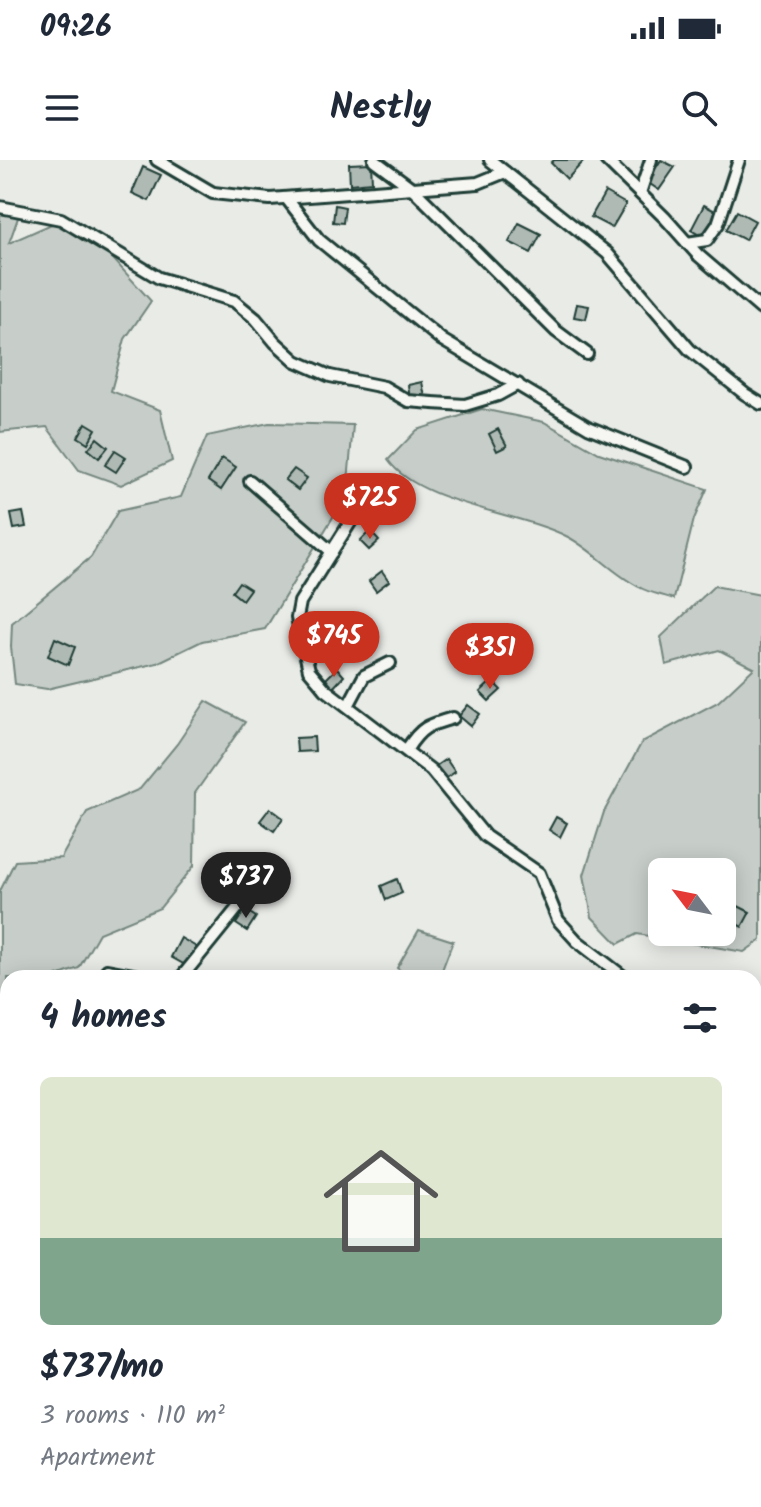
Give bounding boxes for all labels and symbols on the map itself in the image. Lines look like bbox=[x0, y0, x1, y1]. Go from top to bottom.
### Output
pin: $725 bbox=[323, 473, 417, 541]
pin: $745 bbox=[287, 611, 381, 679]
pin: $351 bbox=[443, 623, 537, 691]
pin: $737 bbox=[199, 852, 293, 920]
north arrow bbox=[648, 858, 736, 946]

